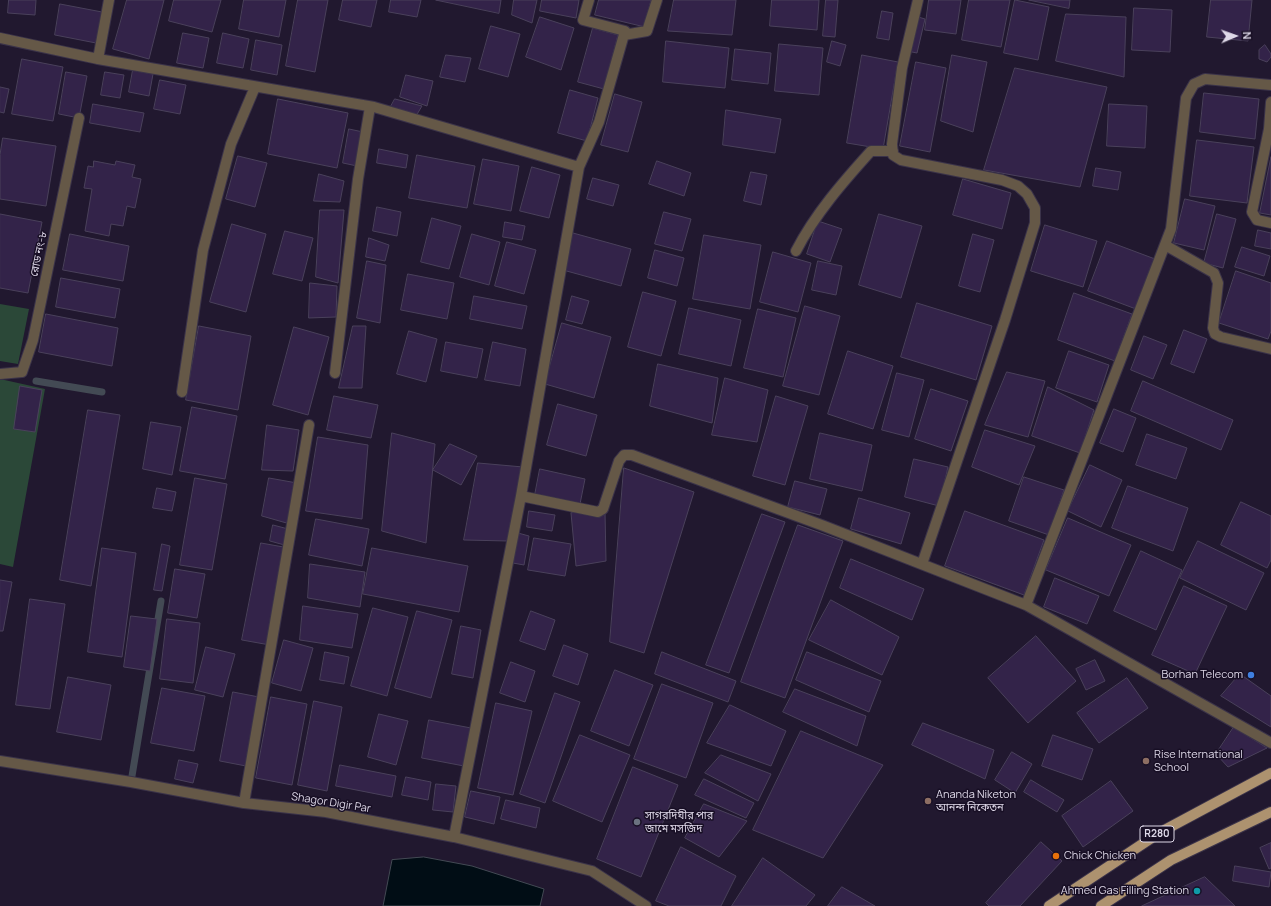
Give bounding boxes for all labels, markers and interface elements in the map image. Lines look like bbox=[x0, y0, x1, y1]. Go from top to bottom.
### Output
north arrow bbox=[1215, 16, 1255, 56]
text: N bbox=[1240, 31, 1255, 40]
street label: রোড নং-৮ bbox=[28, 230, 50, 278]
place label: Borhan Telecom bbox=[1162, 668, 1243, 682]
marker: Borhan Telecom bbox=[1246, 670, 1256, 680]
place label: Rise International School bbox=[1154, 748, 1243, 774]
marker: Rise International School bbox=[1141, 756, 1151, 766]
place label: Ananda Niketon আনন্দ নিকেতন bbox=[936, 788, 1016, 814]
street label: Shagor Digir Par bbox=[290, 790, 372, 816]
marker: Ananda Niketon আনন্দ নিকেতন bbox=[923, 796, 933, 806]
place label: সাগরদিঘীর পার জামে মসজিদ bbox=[645, 809, 713, 835]
marker: সাগরদিঘীর পার জামে মসজিদ bbox=[632, 817, 642, 827]
road number: R280 bbox=[1140, 826, 1174, 842]
place label: Chick Chicken bbox=[1064, 849, 1136, 863]
marker: Chick Chicken bbox=[1051, 851, 1061, 861]
place label: Ahmed Gas Filling Station bbox=[1061, 884, 1189, 898]
marker: Ahmed Gas Filling Station bbox=[1192, 886, 1202, 896]

